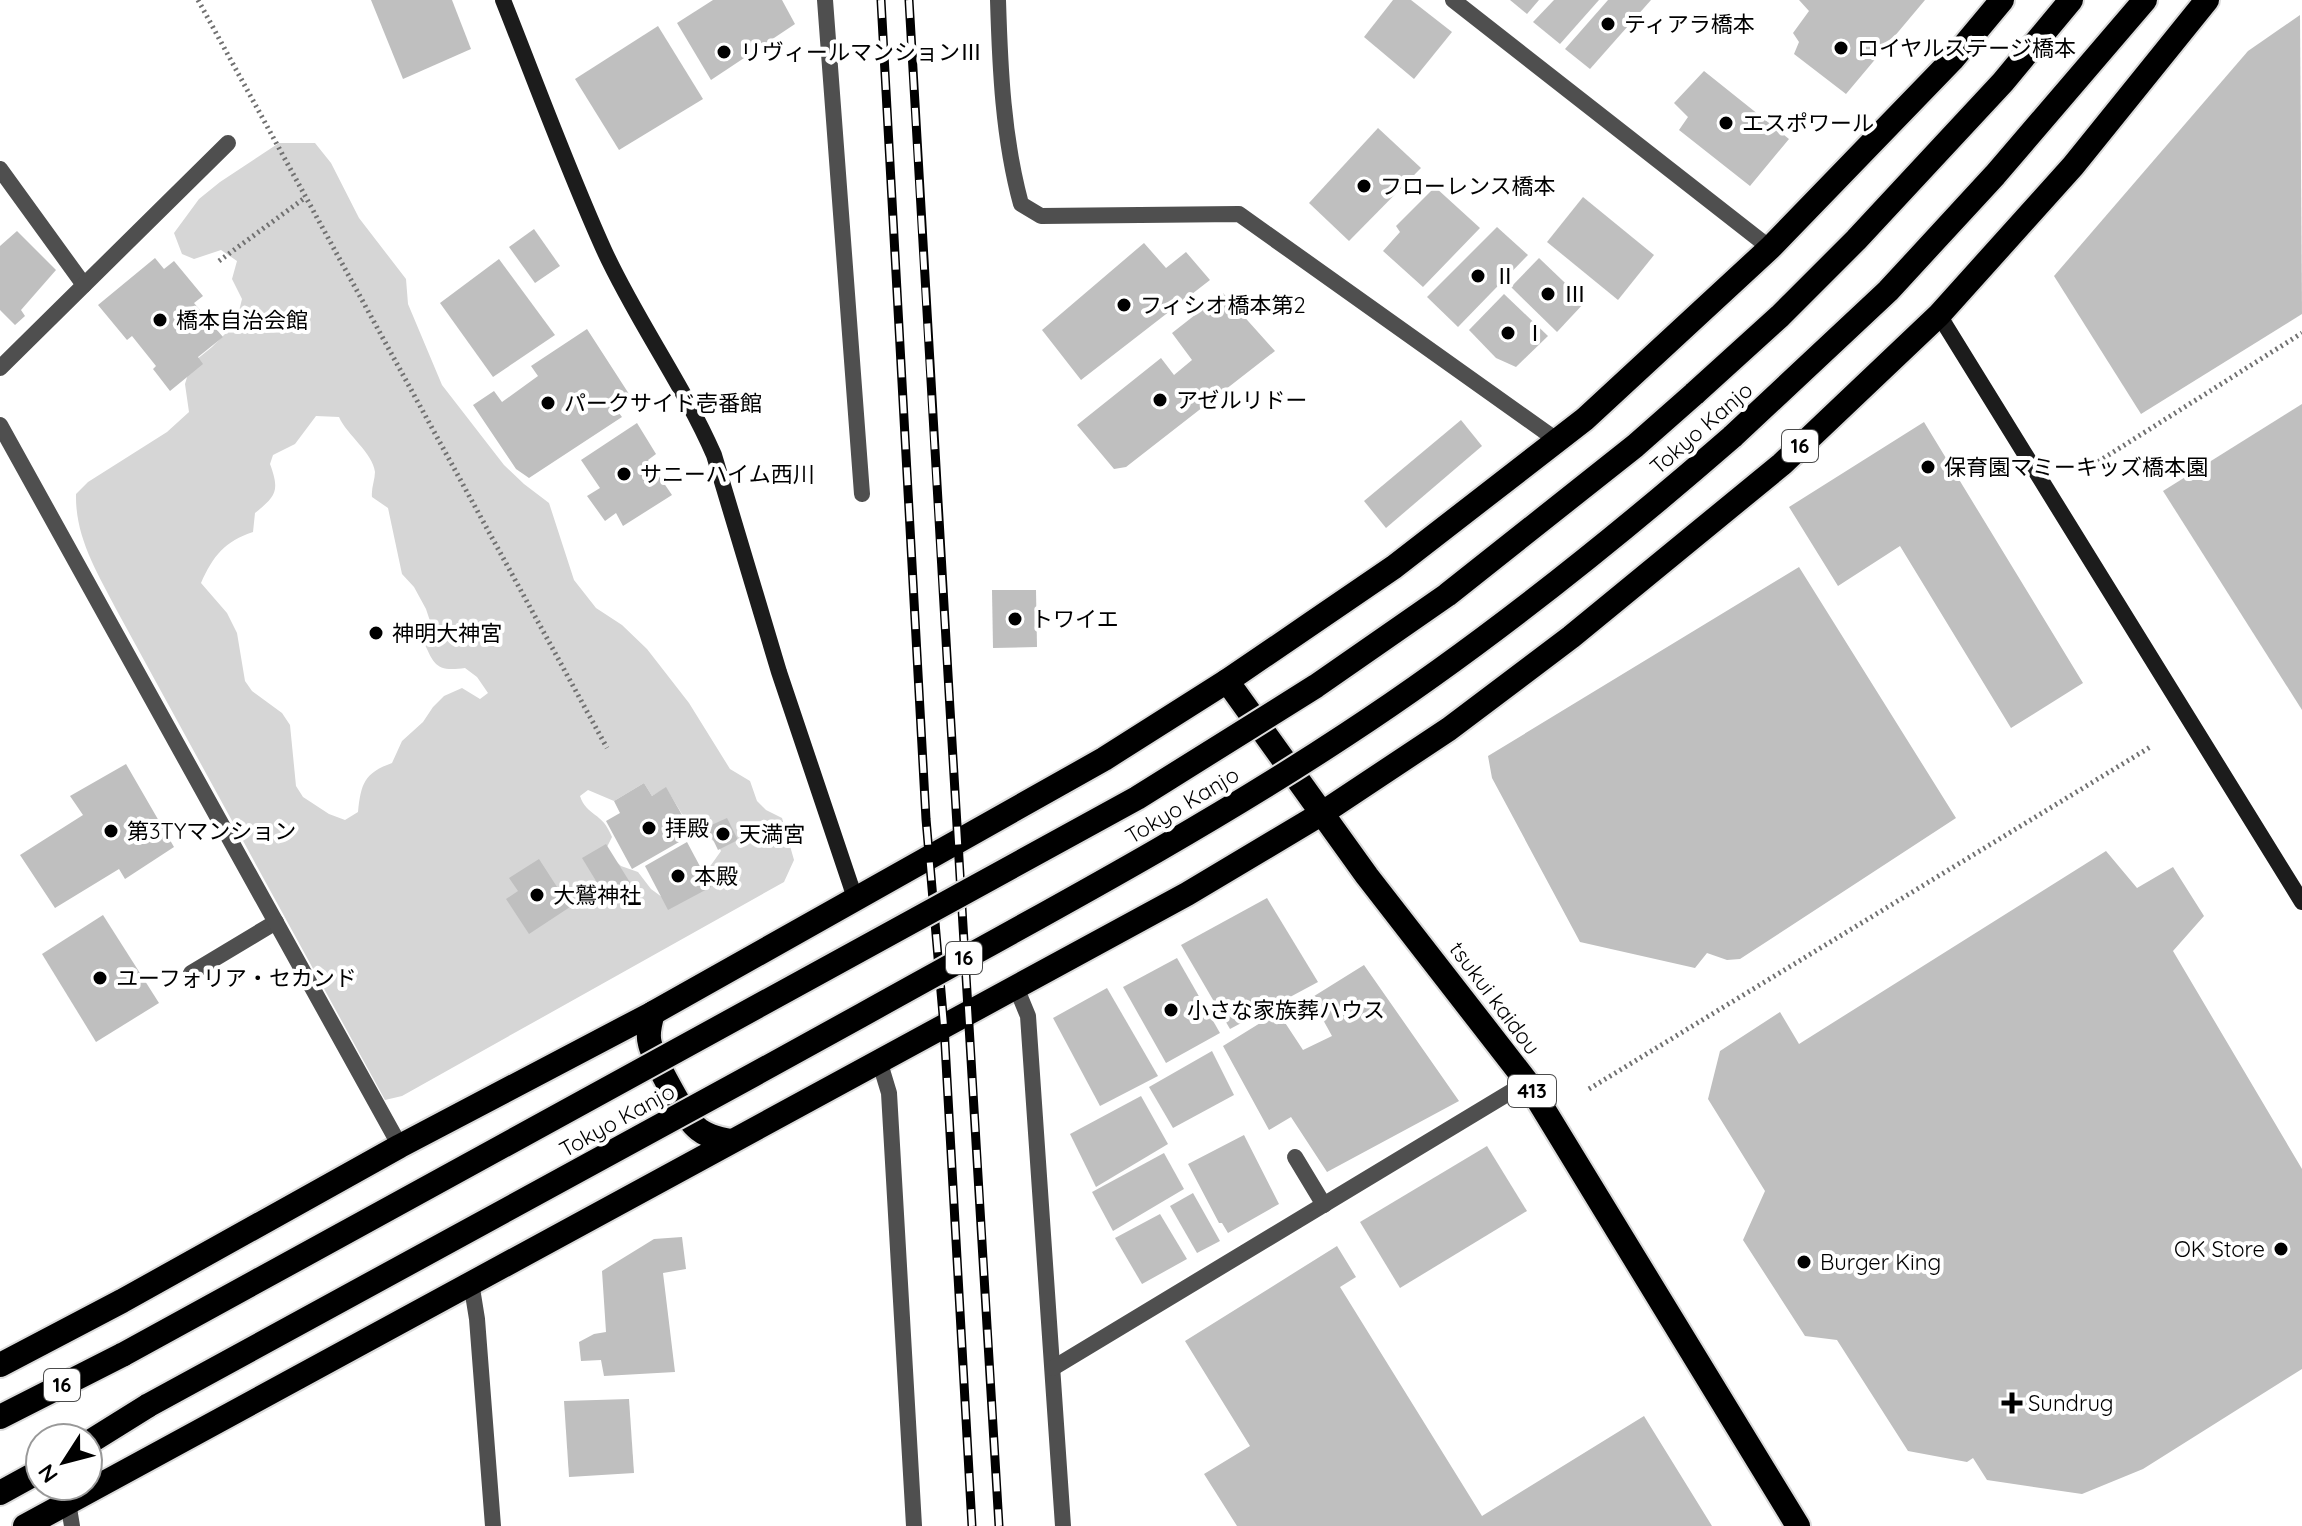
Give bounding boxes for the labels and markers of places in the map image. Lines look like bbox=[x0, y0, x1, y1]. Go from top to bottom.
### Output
place label: ティアラ橋本 bbox=[1624, 10, 1755, 38]
marker: ティアラ橋本 bbox=[1599, 15, 1617, 33]
place label: ロイヤルステージ橋本 bbox=[1857, 34, 2076, 62]
place label: リヴィールマンションⅢ bbox=[740, 38, 982, 66]
marker: ロイヤルステージ橋本 bbox=[1832, 39, 1850, 57]
marker: リヴィールマンションⅢ bbox=[715, 43, 733, 61]
place label: エスポワール bbox=[1742, 109, 1874, 137]
marker: エスポワール bbox=[1717, 114, 1735, 132]
place label: フローレンス橋本 bbox=[1380, 172, 1556, 200]
marker: フローレンス橋本 bbox=[1355, 177, 1373, 195]
place label: Ⅱ bbox=[1494, 262, 1516, 290]
marker: Ⅱ bbox=[1469, 267, 1487, 285]
place label: Ⅲ bbox=[1564, 280, 1586, 308]
marker: Ⅲ bbox=[1539, 285, 1557, 303]
place label: フィシオ橋本第2 bbox=[1140, 291, 1306, 319]
marker: フィシオ橋本第2 bbox=[1115, 296, 1133, 314]
place label: 橋本自治会館 bbox=[176, 306, 308, 334]
marker: 橋本自治会館 bbox=[151, 311, 169, 329]
place label: Ⅰ bbox=[1524, 319, 1546, 347]
marker: Ⅰ bbox=[1499, 324, 1517, 342]
place label: アゼルリドー bbox=[1176, 386, 1308, 414]
place label: パークサイド壱番館 bbox=[564, 389, 762, 417]
marker: アゼルリドー bbox=[1151, 391, 1169, 409]
marker: パークサイド壱番館 bbox=[539, 394, 557, 412]
place label: 保育園マミーキッズ橋本園 bbox=[1944, 453, 2208, 481]
marker: 保育園マミーキッズ橋本園 bbox=[1919, 458, 1937, 476]
place label: サニーハイム西川 bbox=[640, 460, 815, 488]
marker: サニーハイム西川 bbox=[615, 465, 633, 483]
place label: トワイエ bbox=[1031, 605, 1119, 633]
marker: トワイエ bbox=[1006, 610, 1024, 628]
place label: 神明大神宮 bbox=[392, 619, 502, 647]
marker: 神明大神宮 bbox=[367, 624, 385, 642]
place label: 拝殿 bbox=[665, 814, 709, 842]
place label: 第3TYマンション bbox=[127, 817, 296, 845]
marker: 拝殿 bbox=[640, 819, 658, 837]
place label: 天満宮 bbox=[739, 820, 805, 848]
marker: 第3TYマンション bbox=[102, 822, 120, 840]
marker: 天満宮 bbox=[714, 825, 732, 843]
place label: 本殿 bbox=[694, 862, 738, 890]
marker: 本殿 bbox=[669, 867, 687, 885]
place label: 大鷲神社 bbox=[553, 881, 641, 909]
marker: 大鷲神社 bbox=[528, 886, 546, 904]
place label: ユーフォリア・セカンド bbox=[116, 964, 357, 992]
marker: ユーフォリア・セカンド bbox=[91, 969, 109, 987]
place label: 小さな家族葬ハウス bbox=[1187, 996, 1385, 1024]
marker: 小さな家族葬ハウス bbox=[1162, 1001, 1180, 1019]
place label: OK Store bbox=[2174, 1235, 2265, 1263]
marker: OK Store bbox=[2272, 1240, 2290, 1258]
place label: Burger King bbox=[1820, 1248, 1941, 1276]
marker: Burger King bbox=[1795, 1253, 1813, 1271]
place label: Sundrug bbox=[2028, 1389, 2113, 1417]
marker: Sundrug bbox=[2003, 1394, 2021, 1412]

